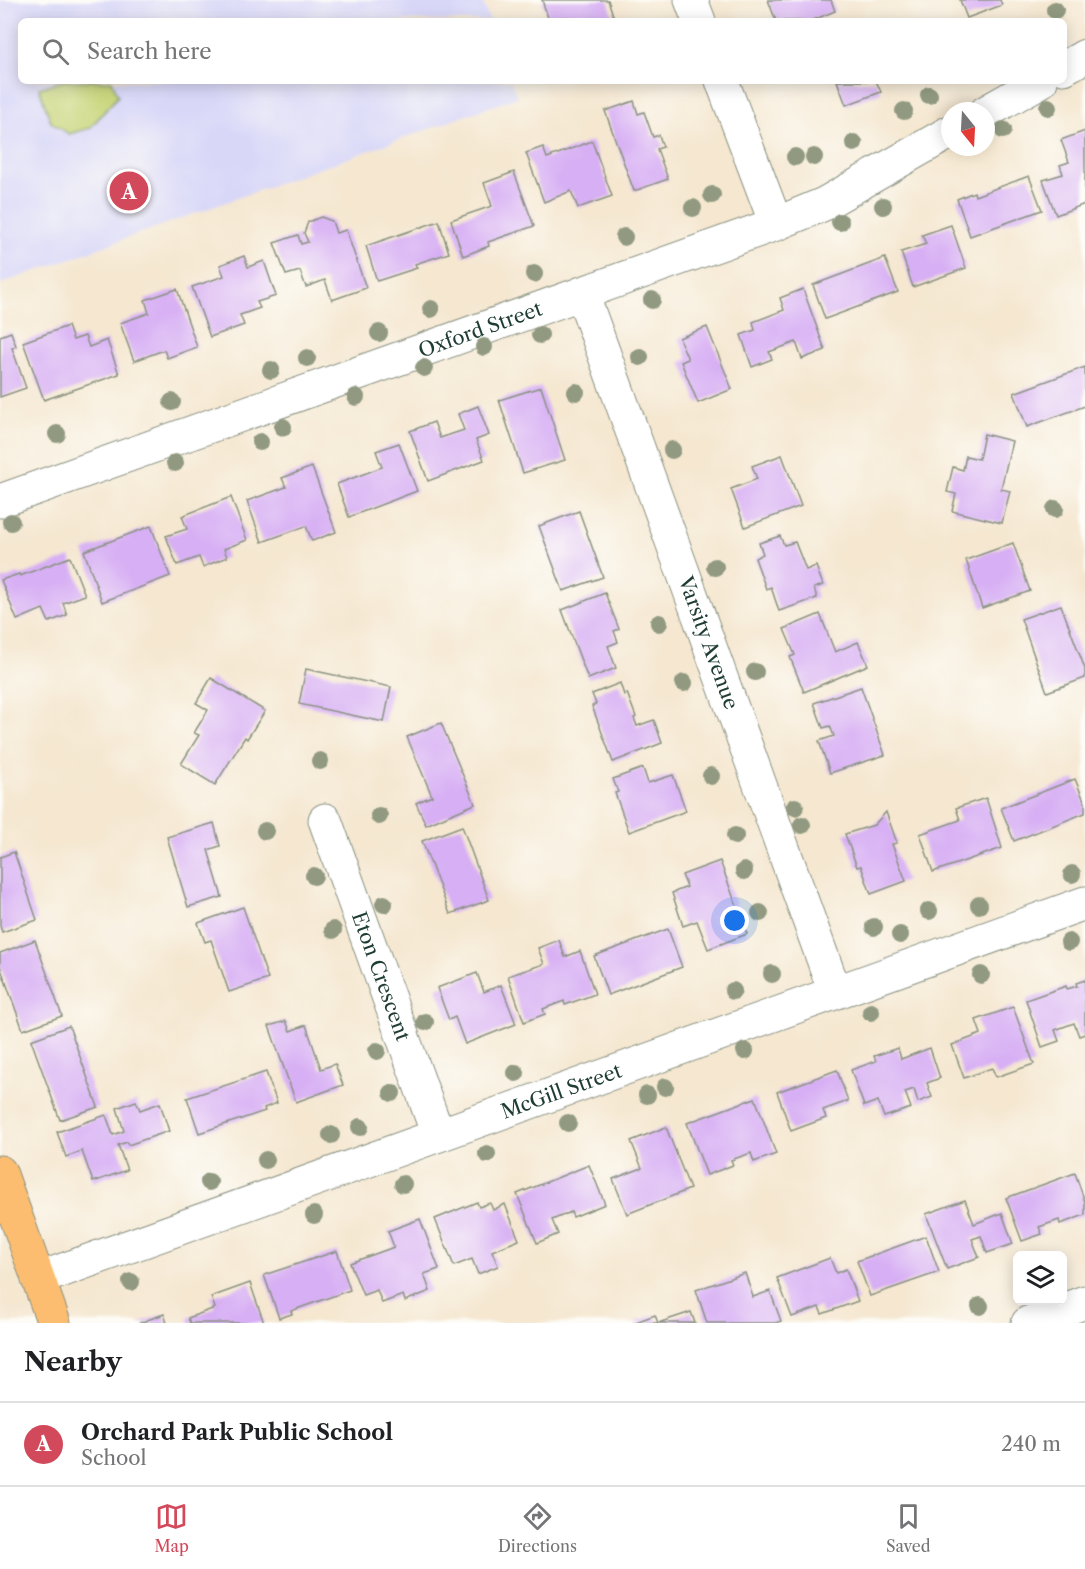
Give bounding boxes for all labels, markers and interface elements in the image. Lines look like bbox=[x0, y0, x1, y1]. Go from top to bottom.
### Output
search box bbox=[18, 18, 1067, 84]
icon: search bbox=[39, 35, 72, 68]
text: Search here bbox=[87, 38, 212, 65]
north arrow bbox=[941, 102, 995, 156]
pin: A bbox=[110, 168, 148, 213]
street label: Oxford Street bbox=[415, 296, 545, 363]
street label: Varsity Avenue bbox=[673, 572, 744, 713]
your location bbox=[720, 906, 749, 935]
street label: Eton Crescent bbox=[347, 908, 415, 1044]
street label: McGill Street bbox=[498, 1058, 625, 1124]
map controls bbox=[1013, 1251, 1067, 1305]
button: layers bbox=[1013, 1251, 1067, 1305]
text: Nearby bbox=[24, 1346, 122, 1378]
text: Orchard Park Public School bbox=[81, 1419, 393, 1446]
text: A bbox=[36, 1432, 51, 1456]
text: 240 m bbox=[1001, 1432, 1061, 1456]
text: School bbox=[81, 1446, 146, 1470]
tab: Map bbox=[155, 1500, 189, 1556]
tab: Directions bbox=[498, 1500, 577, 1556]
tab: Saved bbox=[886, 1500, 930, 1556]

